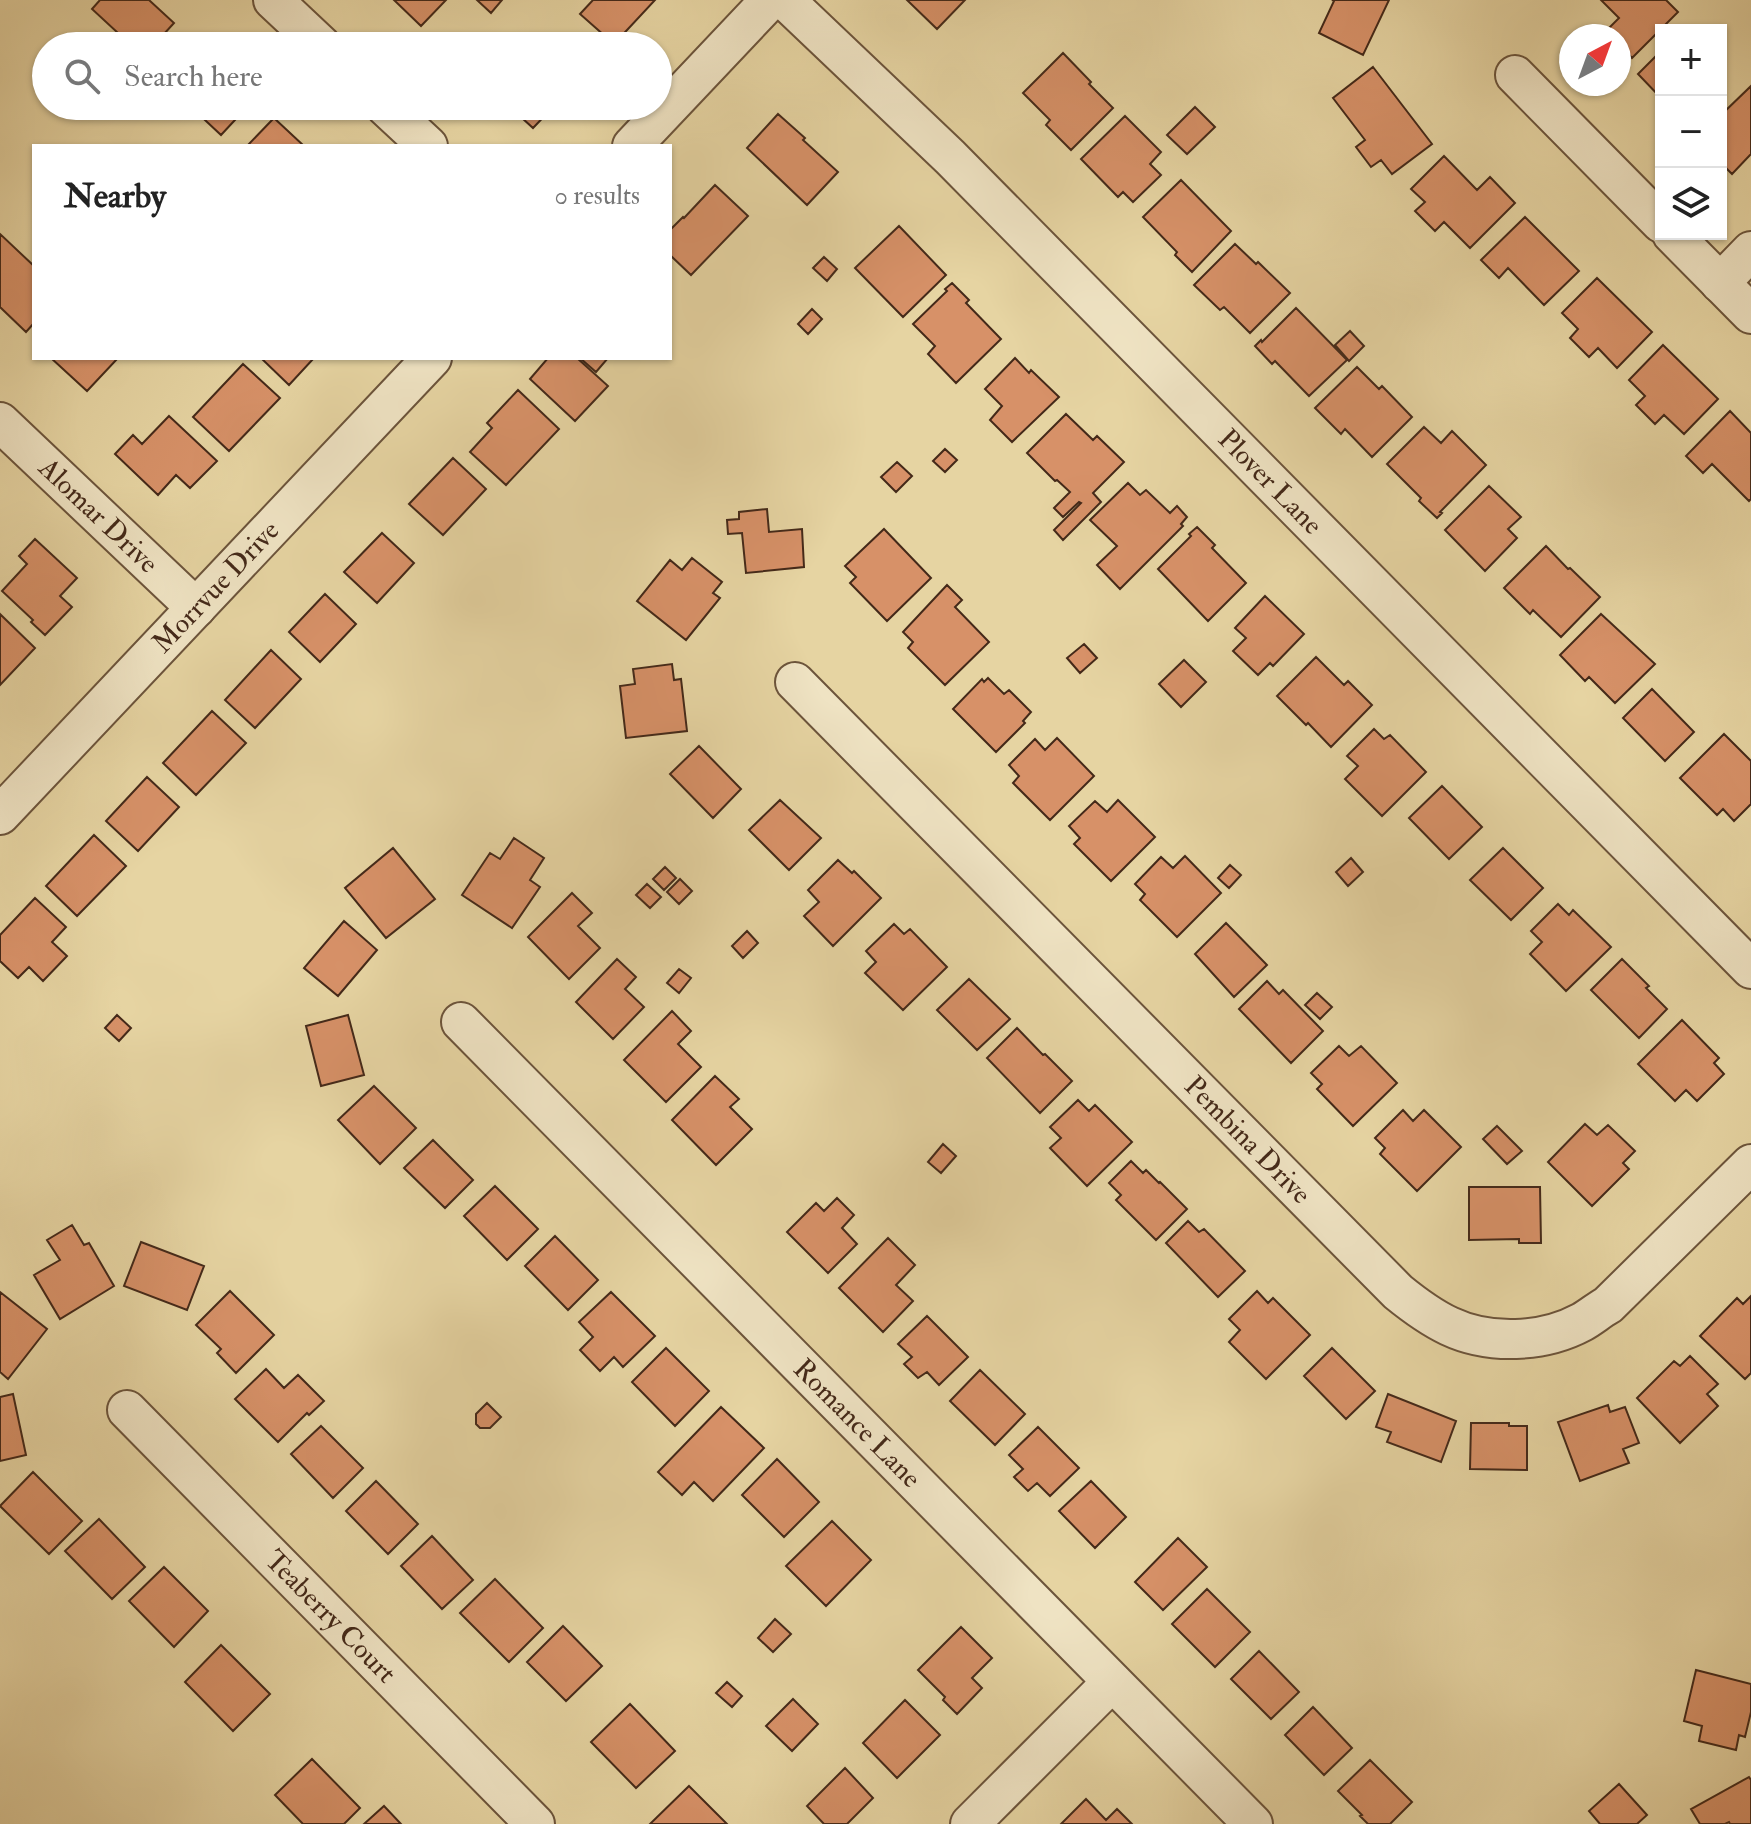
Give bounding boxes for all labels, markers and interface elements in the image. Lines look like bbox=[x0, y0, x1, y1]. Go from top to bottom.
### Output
north arrow bbox=[1559, 24, 1631, 96]
map controls bbox=[1655, 24, 1727, 240]
button: + bbox=[1655, 24, 1727, 96]
search box bbox=[32, 32, 672, 120]
icon: search bbox=[60, 54, 104, 98]
text: Search here bbox=[124, 58, 263, 95]
button: − bbox=[1655, 96, 1727, 168]
button: layers bbox=[1655, 168, 1727, 240]
text: Nearby bbox=[64, 175, 166, 218]
text: 0 results bbox=[555, 180, 640, 212]
street label: Plover Lane bbox=[1211, 422, 1330, 542]
street label: Alomar Drive bbox=[31, 450, 166, 581]
street label: Morrvue Drive bbox=[145, 513, 287, 660]
street label: Pembina Drive bbox=[1177, 1069, 1319, 1212]
street label: Romance Lane bbox=[786, 1351, 929, 1495]
street label: Teaberry Court bbox=[257, 1543, 404, 1690]

